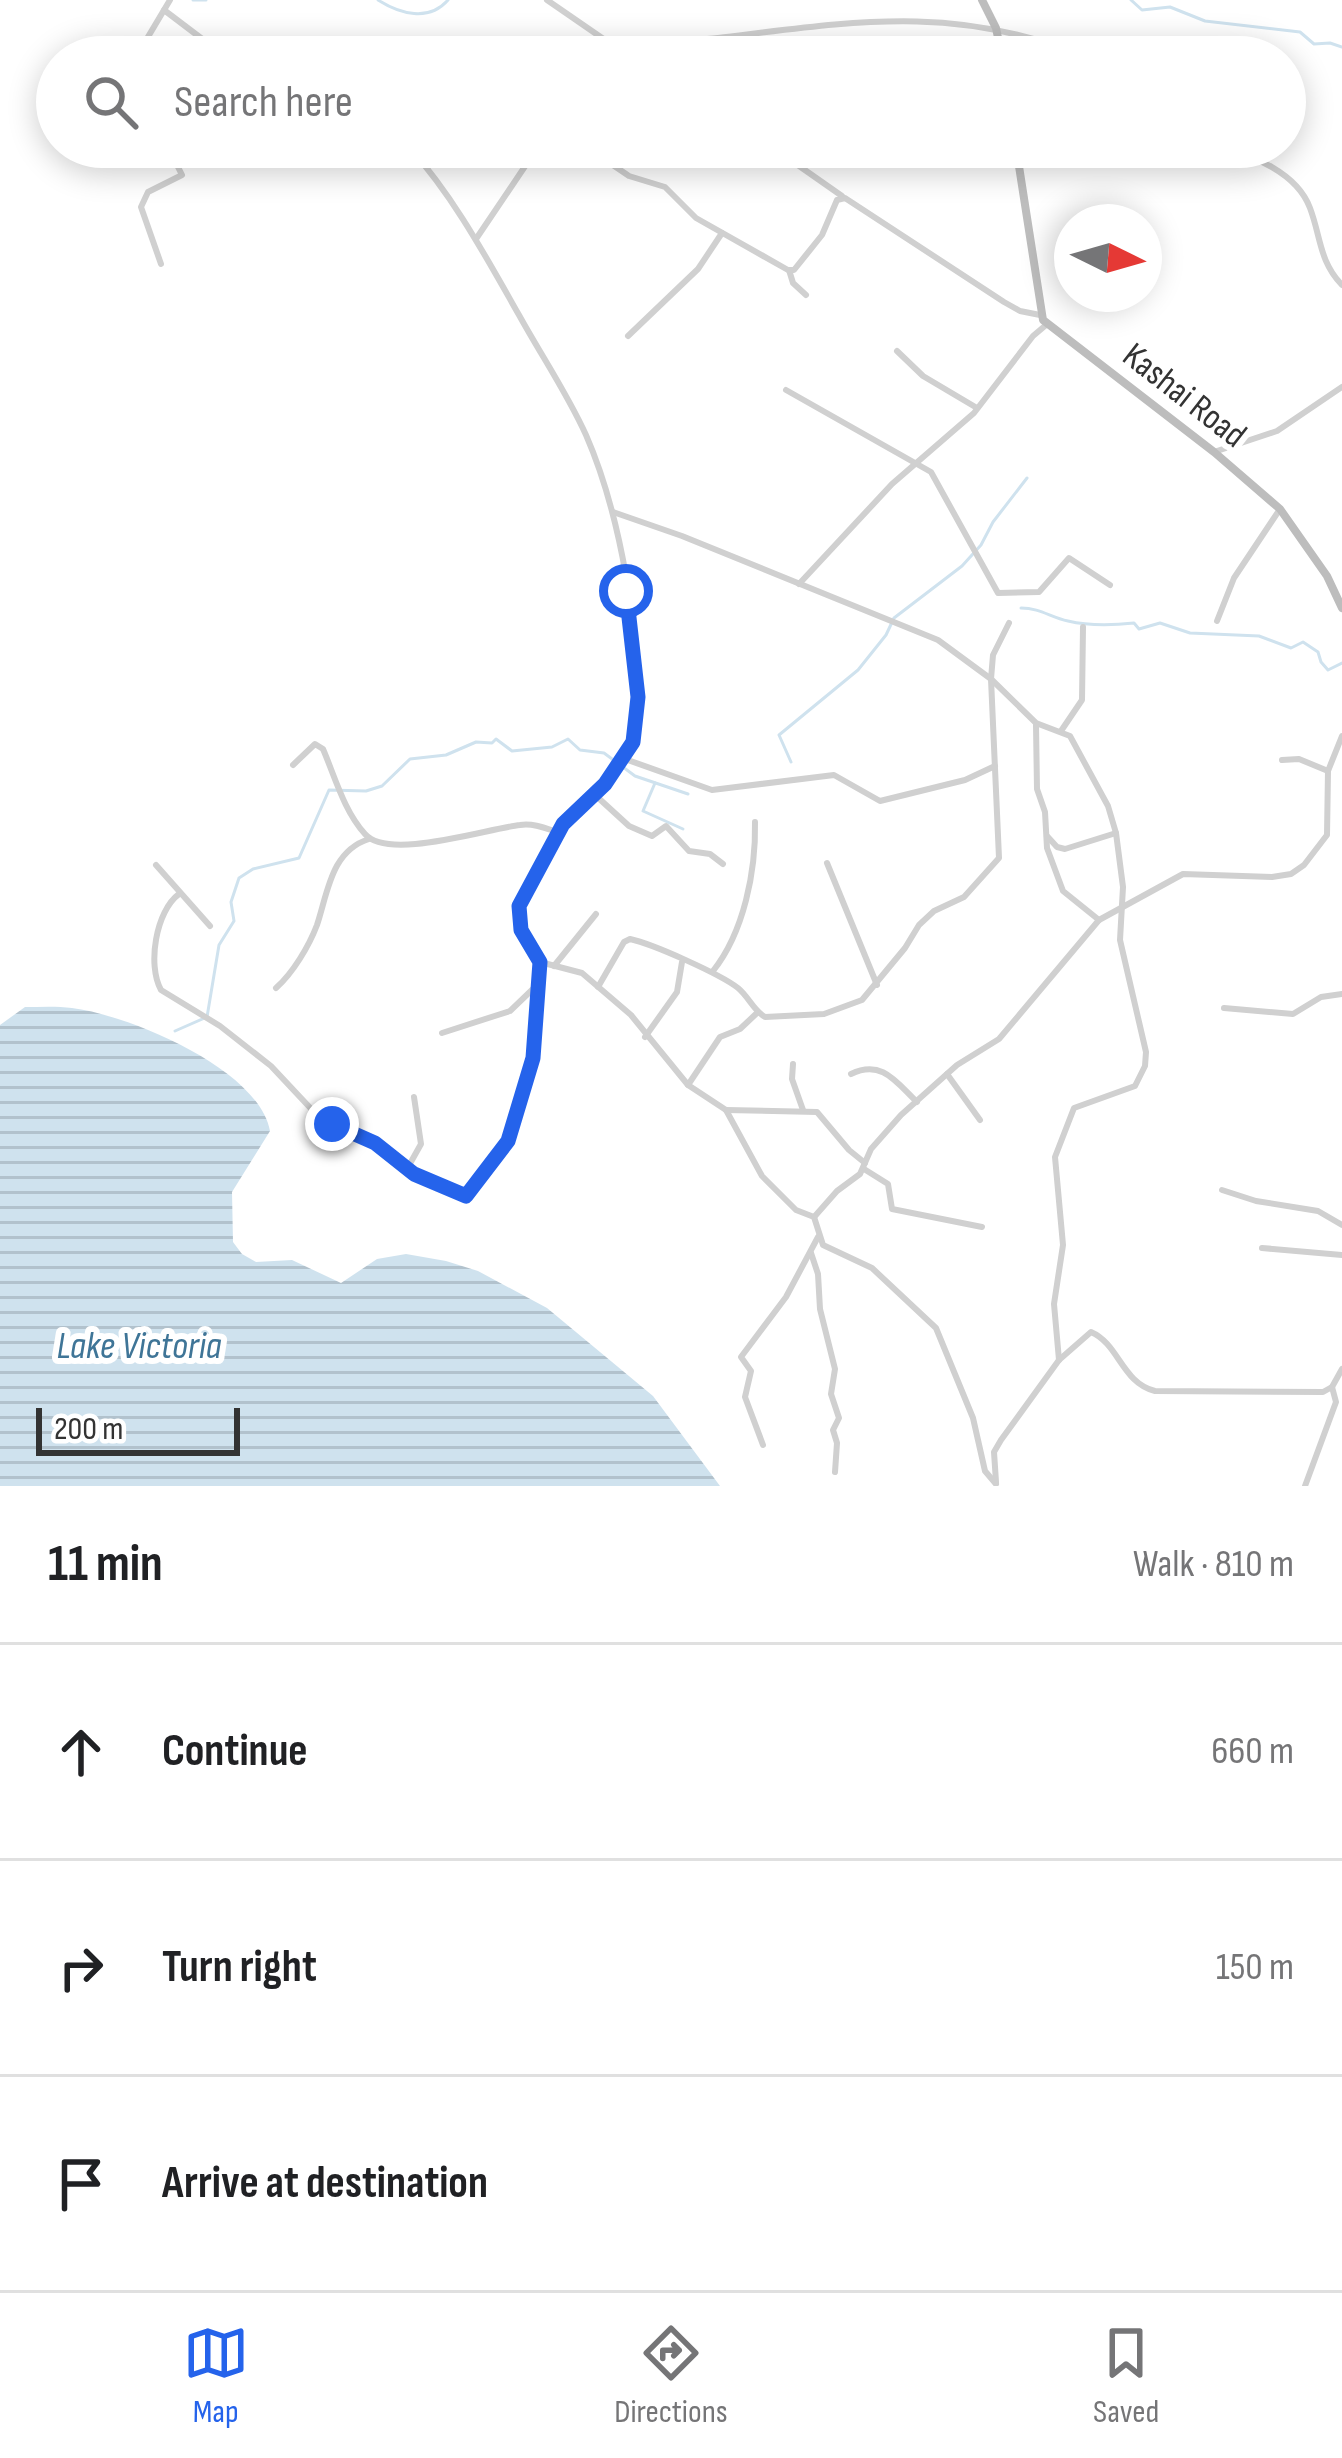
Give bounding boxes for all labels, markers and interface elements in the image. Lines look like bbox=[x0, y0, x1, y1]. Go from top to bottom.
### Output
search box bbox=[36, 36, 1306, 168]
icon: search bbox=[78, 69, 144, 135]
text: Search here bbox=[174, 75, 353, 130]
north arrow bbox=[1054, 204, 1162, 312]
street label: Kashai Road bbox=[1114, 335, 1254, 457]
route start bbox=[599, 564, 653, 618]
route end bbox=[305, 1097, 359, 1151]
water label: Lake Victoria bbox=[56, 1323, 222, 1370]
scale bar bbox=[36, 1402, 240, 1455]
text: 200 m bbox=[54, 1409, 123, 1449]
text: 11 min bbox=[48, 1534, 163, 1595]
text: Walk · 810 m bbox=[1133, 1541, 1294, 1588]
icon: ahead bbox=[48, 1719, 114, 1785]
text: Continue bbox=[162, 1724, 308, 1779]
text: 660 m bbox=[1211, 1728, 1294, 1775]
icon: right bbox=[48, 1935, 114, 2001]
text: Turn right bbox=[162, 1940, 317, 1995]
text: 150 m bbox=[1216, 1944, 1294, 1991]
icon: arrive bbox=[48, 2151, 114, 2217]
text: Arrive at destination bbox=[162, 2156, 488, 2211]
tab: Map bbox=[183, 2320, 249, 2432]
tab: Directions bbox=[614, 2320, 728, 2432]
tab: Saved bbox=[1093, 2320, 1159, 2432]

